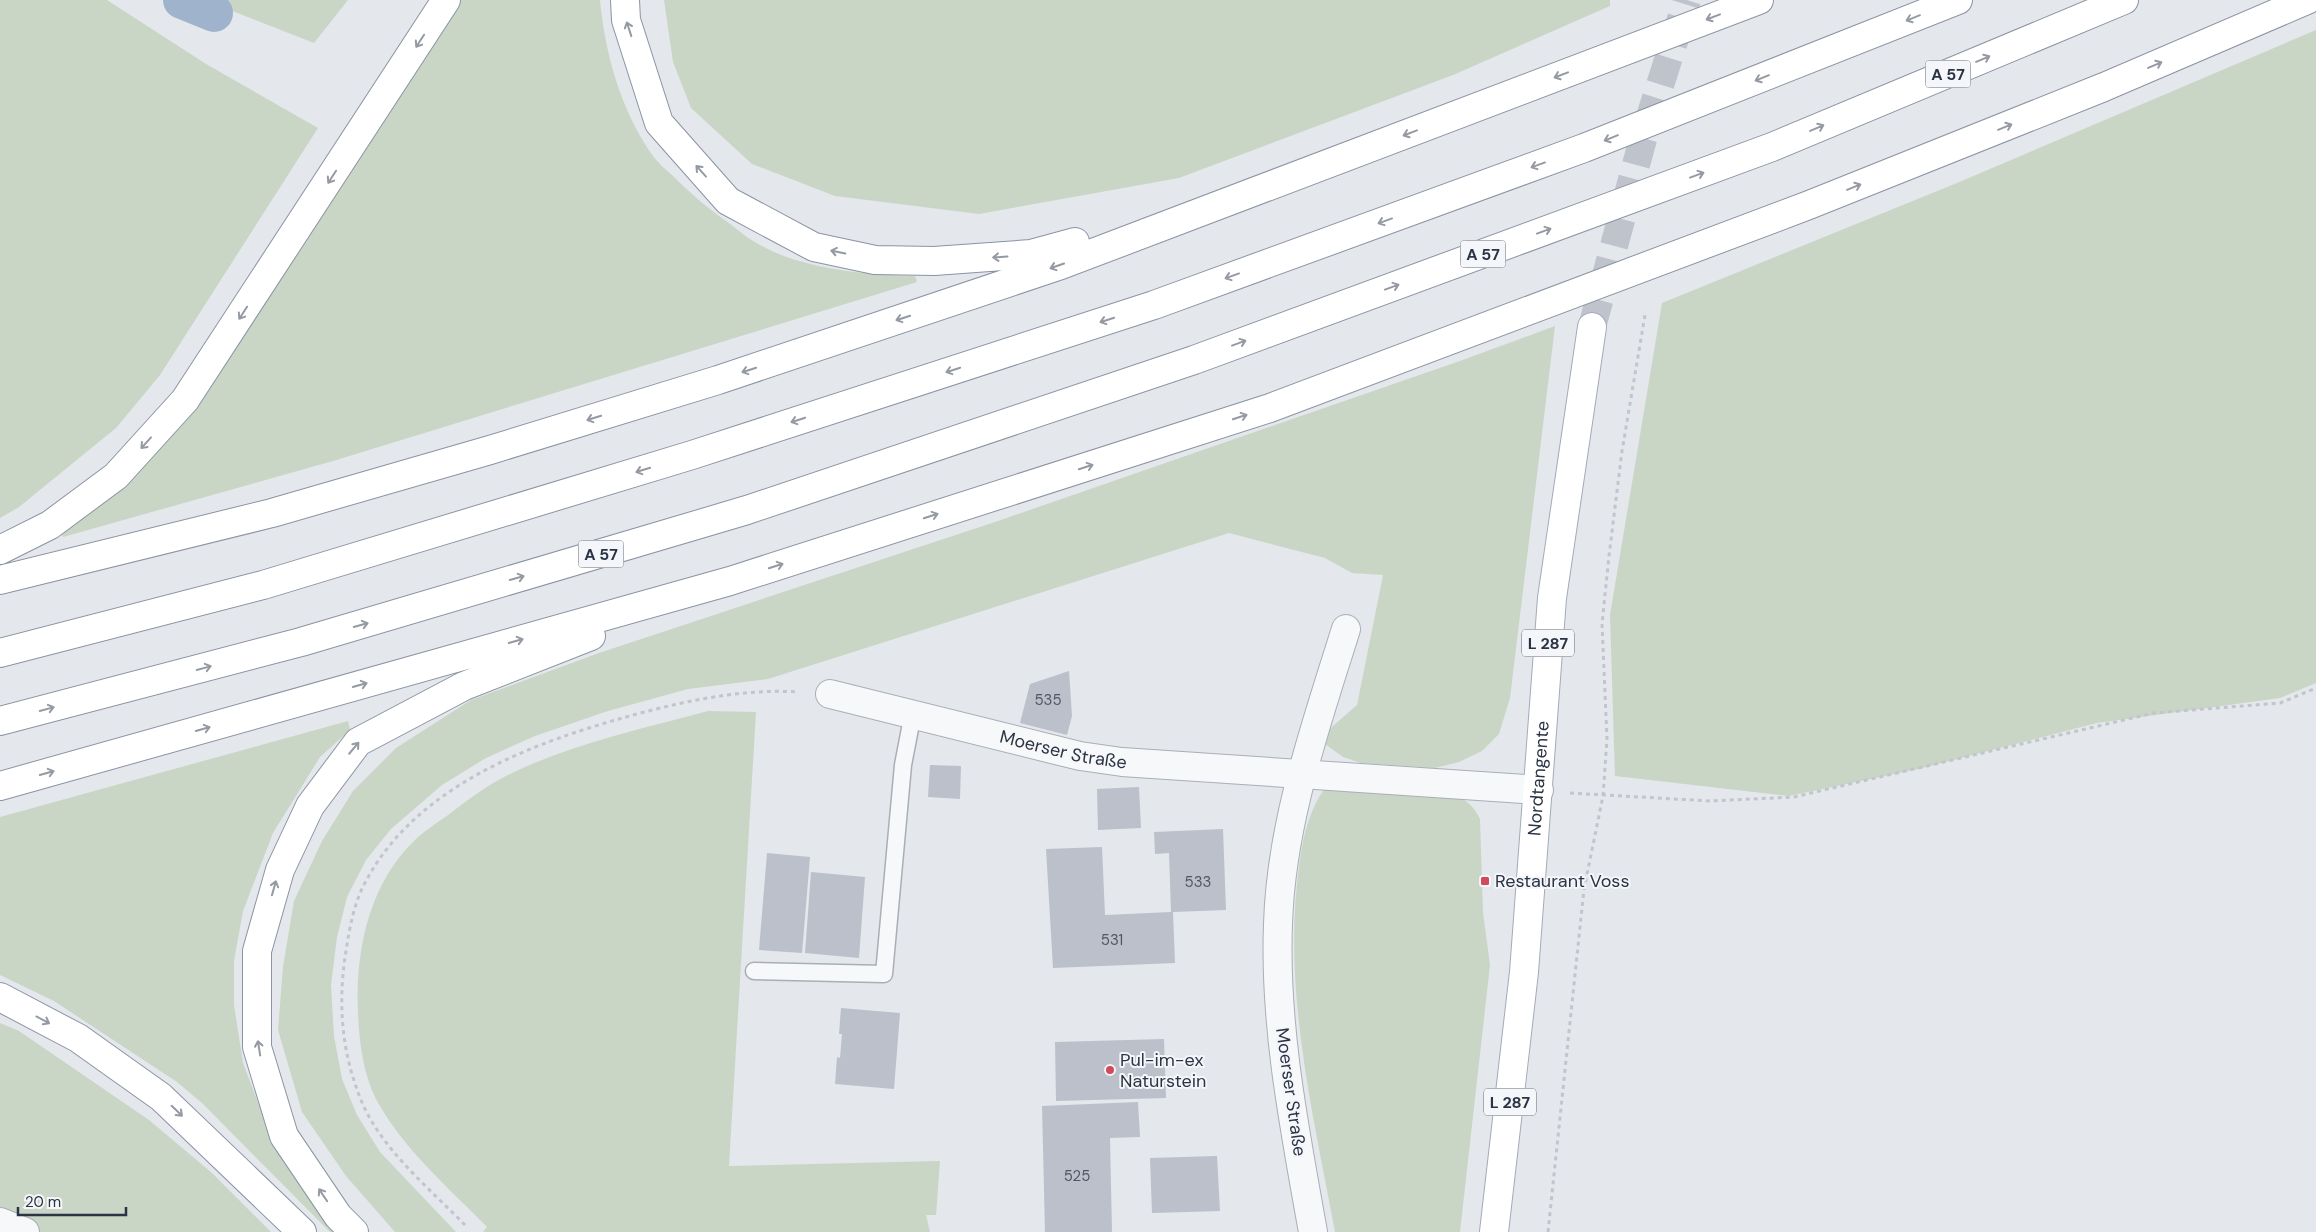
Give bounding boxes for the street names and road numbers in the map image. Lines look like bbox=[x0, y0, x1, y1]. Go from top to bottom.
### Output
road number: A 57 bbox=[1926, 61, 1970, 88]
road number: A 57 bbox=[1460, 240, 1506, 268]
road number: A 57 bbox=[578, 540, 624, 568]
road number: L 287 bbox=[1522, 630, 1574, 656]
street label: Nordtangente bbox=[1522, 720, 1555, 837]
street label: Moerser Straße bbox=[997, 725, 1128, 775]
street label: Moerser Straße bbox=[1270, 1026, 1312, 1158]
road number: L 287 bbox=[1484, 1088, 1536, 1116]

